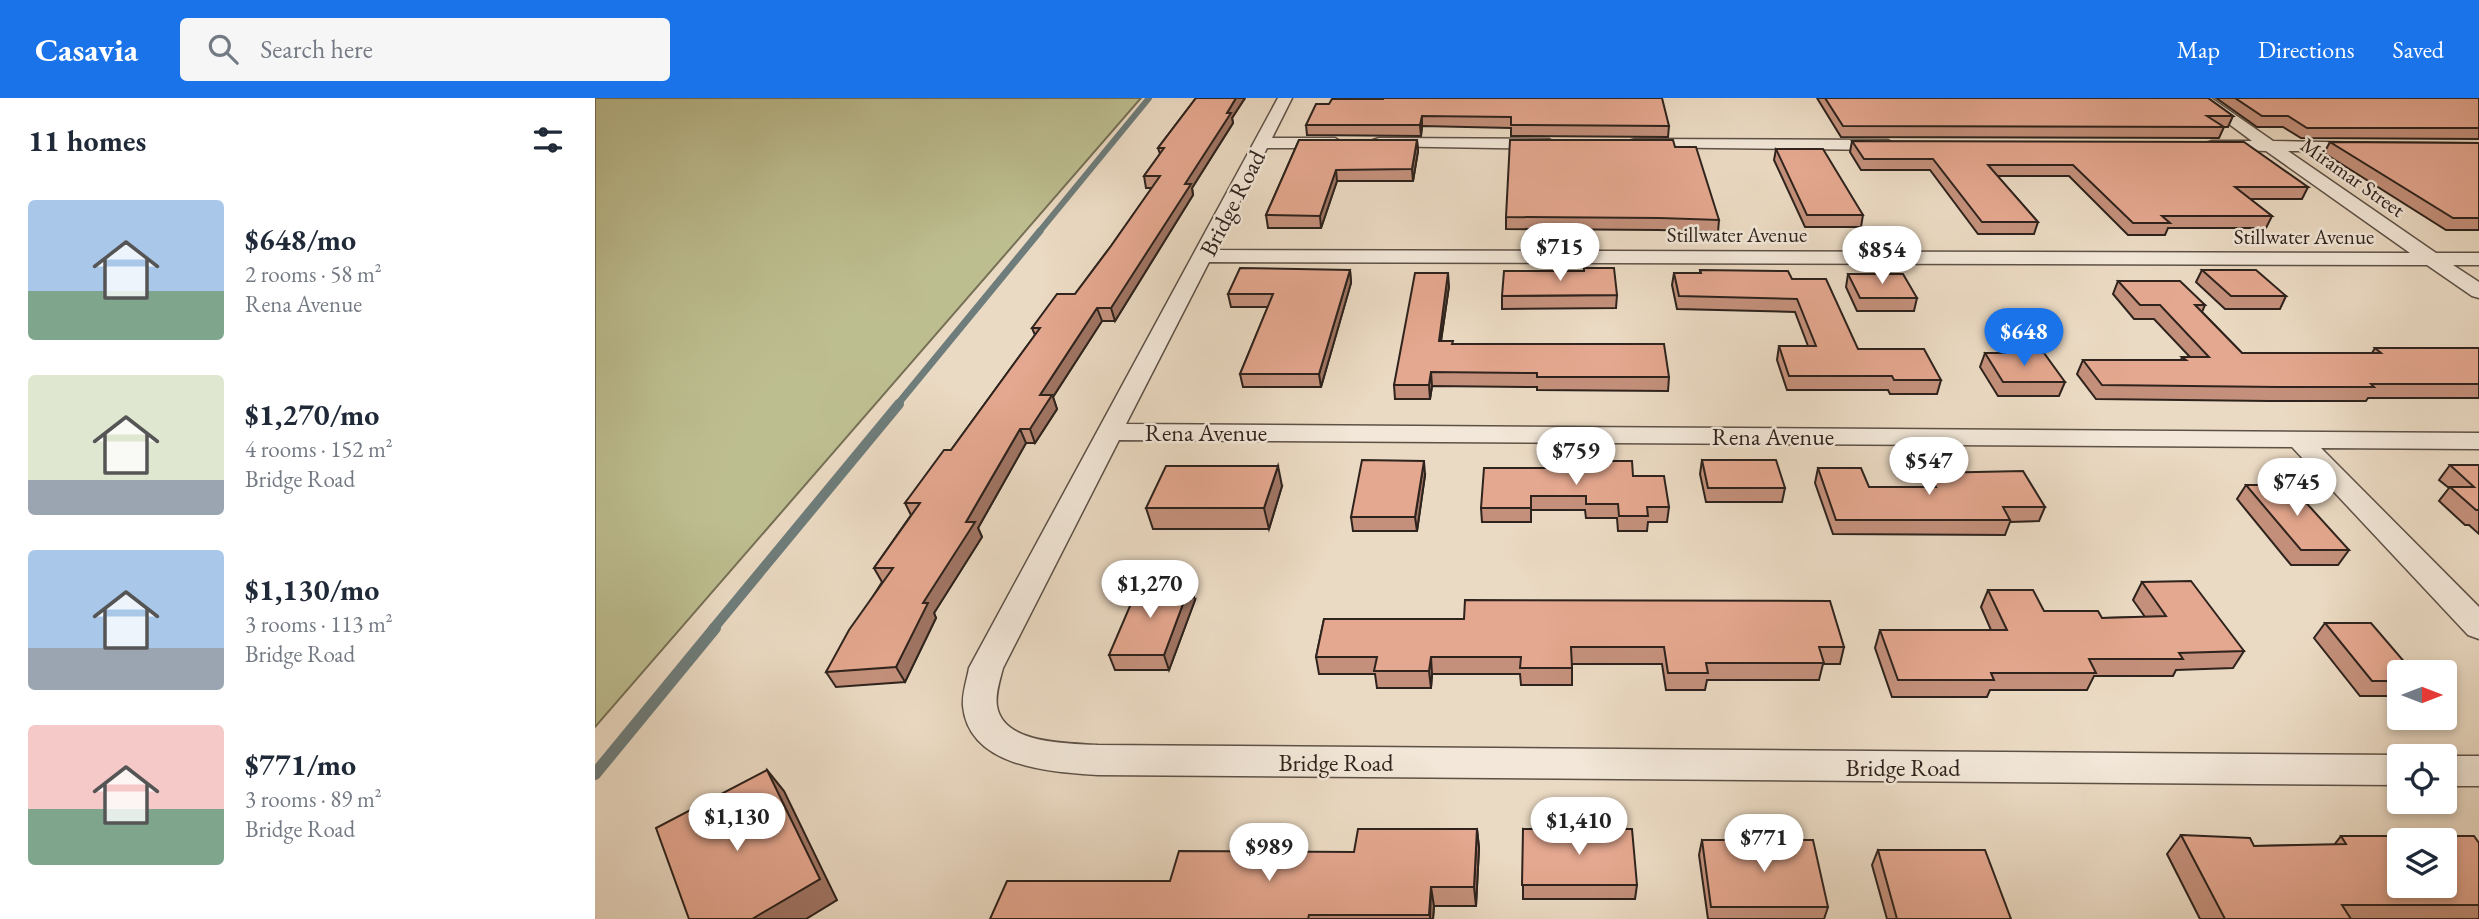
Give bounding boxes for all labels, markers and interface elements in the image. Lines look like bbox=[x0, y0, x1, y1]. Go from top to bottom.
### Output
search box bbox=[180, 18, 670, 81]
text: Casavia bbox=[35, 28, 138, 71]
icon: search bbox=[204, 30, 242, 68]
text: Search here bbox=[260, 32, 373, 66]
text: Map bbox=[2177, 34, 2220, 65]
text: Directions bbox=[2258, 34, 2355, 65]
text: Saved bbox=[2393, 34, 2444, 65]
text: 11 homes bbox=[28, 121, 146, 160]
icon: filters bbox=[529, 121, 567, 159]
street label: Miramar Street bbox=[2295, 131, 2411, 223]
street label: Bridge Road bbox=[1192, 144, 1272, 261]
text: $648/mo bbox=[245, 220, 356, 259]
street label: Stillwater Avenue bbox=[1667, 221, 1807, 248]
pin: $715 bbox=[1519, 223, 1601, 283]
street label: Stillwater Avenue bbox=[2234, 223, 2374, 250]
pin: $854 bbox=[1841, 226, 1923, 286]
icon: home bbox=[84, 228, 168, 312]
text: $715 bbox=[1536, 231, 1584, 261]
text: $854 bbox=[1858, 234, 1906, 264]
text: 2 rooms · 58 m² bbox=[245, 259, 382, 289]
text: Rena Avenue bbox=[245, 289, 362, 319]
pin: $648 bbox=[1983, 308, 2065, 368]
text: $648 bbox=[2000, 316, 2048, 346]
text: $1,270/mo bbox=[245, 395, 379, 434]
icon: home bbox=[84, 403, 168, 487]
street label: Rena Avenue bbox=[1145, 417, 1267, 448]
street label: Rena Avenue bbox=[1712, 421, 1834, 452]
pin: $759 bbox=[1535, 428, 1617, 487]
text: 4 rooms · 152 m² bbox=[245, 434, 393, 464]
text: $759 bbox=[1552, 435, 1600, 465]
pin: $547 bbox=[1888, 438, 1970, 497]
text: $547 bbox=[1905, 445, 1953, 475]
pin: $745 bbox=[2256, 458, 2338, 518]
text: Bridge Road bbox=[245, 464, 355, 494]
text: $745 bbox=[2273, 466, 2321, 496]
pin: $1,270 bbox=[1093, 560, 1207, 620]
text: $1,270 bbox=[1118, 568, 1182, 598]
text: $1,130/mo bbox=[245, 570, 379, 609]
icon: home bbox=[84, 578, 168, 662]
text: 3 rooms · 113 m² bbox=[245, 609, 393, 639]
text: Bridge Road bbox=[245, 639, 355, 669]
north arrow bbox=[2387, 660, 2457, 730]
map controls bbox=[2387, 660, 2457, 898]
button: locate bbox=[2387, 744, 2457, 814]
text: $771/mo bbox=[245, 745, 356, 784]
street label: Bridge Road bbox=[1279, 747, 1394, 778]
street label: Bridge Road bbox=[1846, 752, 1961, 783]
icon: home bbox=[84, 753, 168, 837]
text: 3 rooms · 89 m² bbox=[245, 784, 382, 814]
pin: $1,130 bbox=[680, 794, 794, 853]
pin: $1,410 bbox=[1522, 798, 1636, 857]
text: $1,130 bbox=[705, 801, 769, 831]
text: $1,410 bbox=[1547, 805, 1611, 835]
text: Bridge Road bbox=[245, 814, 355, 844]
pin: $771 bbox=[1723, 814, 1805, 874]
text: $771 bbox=[1740, 822, 1788, 852]
pin: $989 bbox=[1228, 824, 1310, 883]
button: layers bbox=[2387, 828, 2457, 898]
text: $989 bbox=[1245, 831, 1293, 861]

